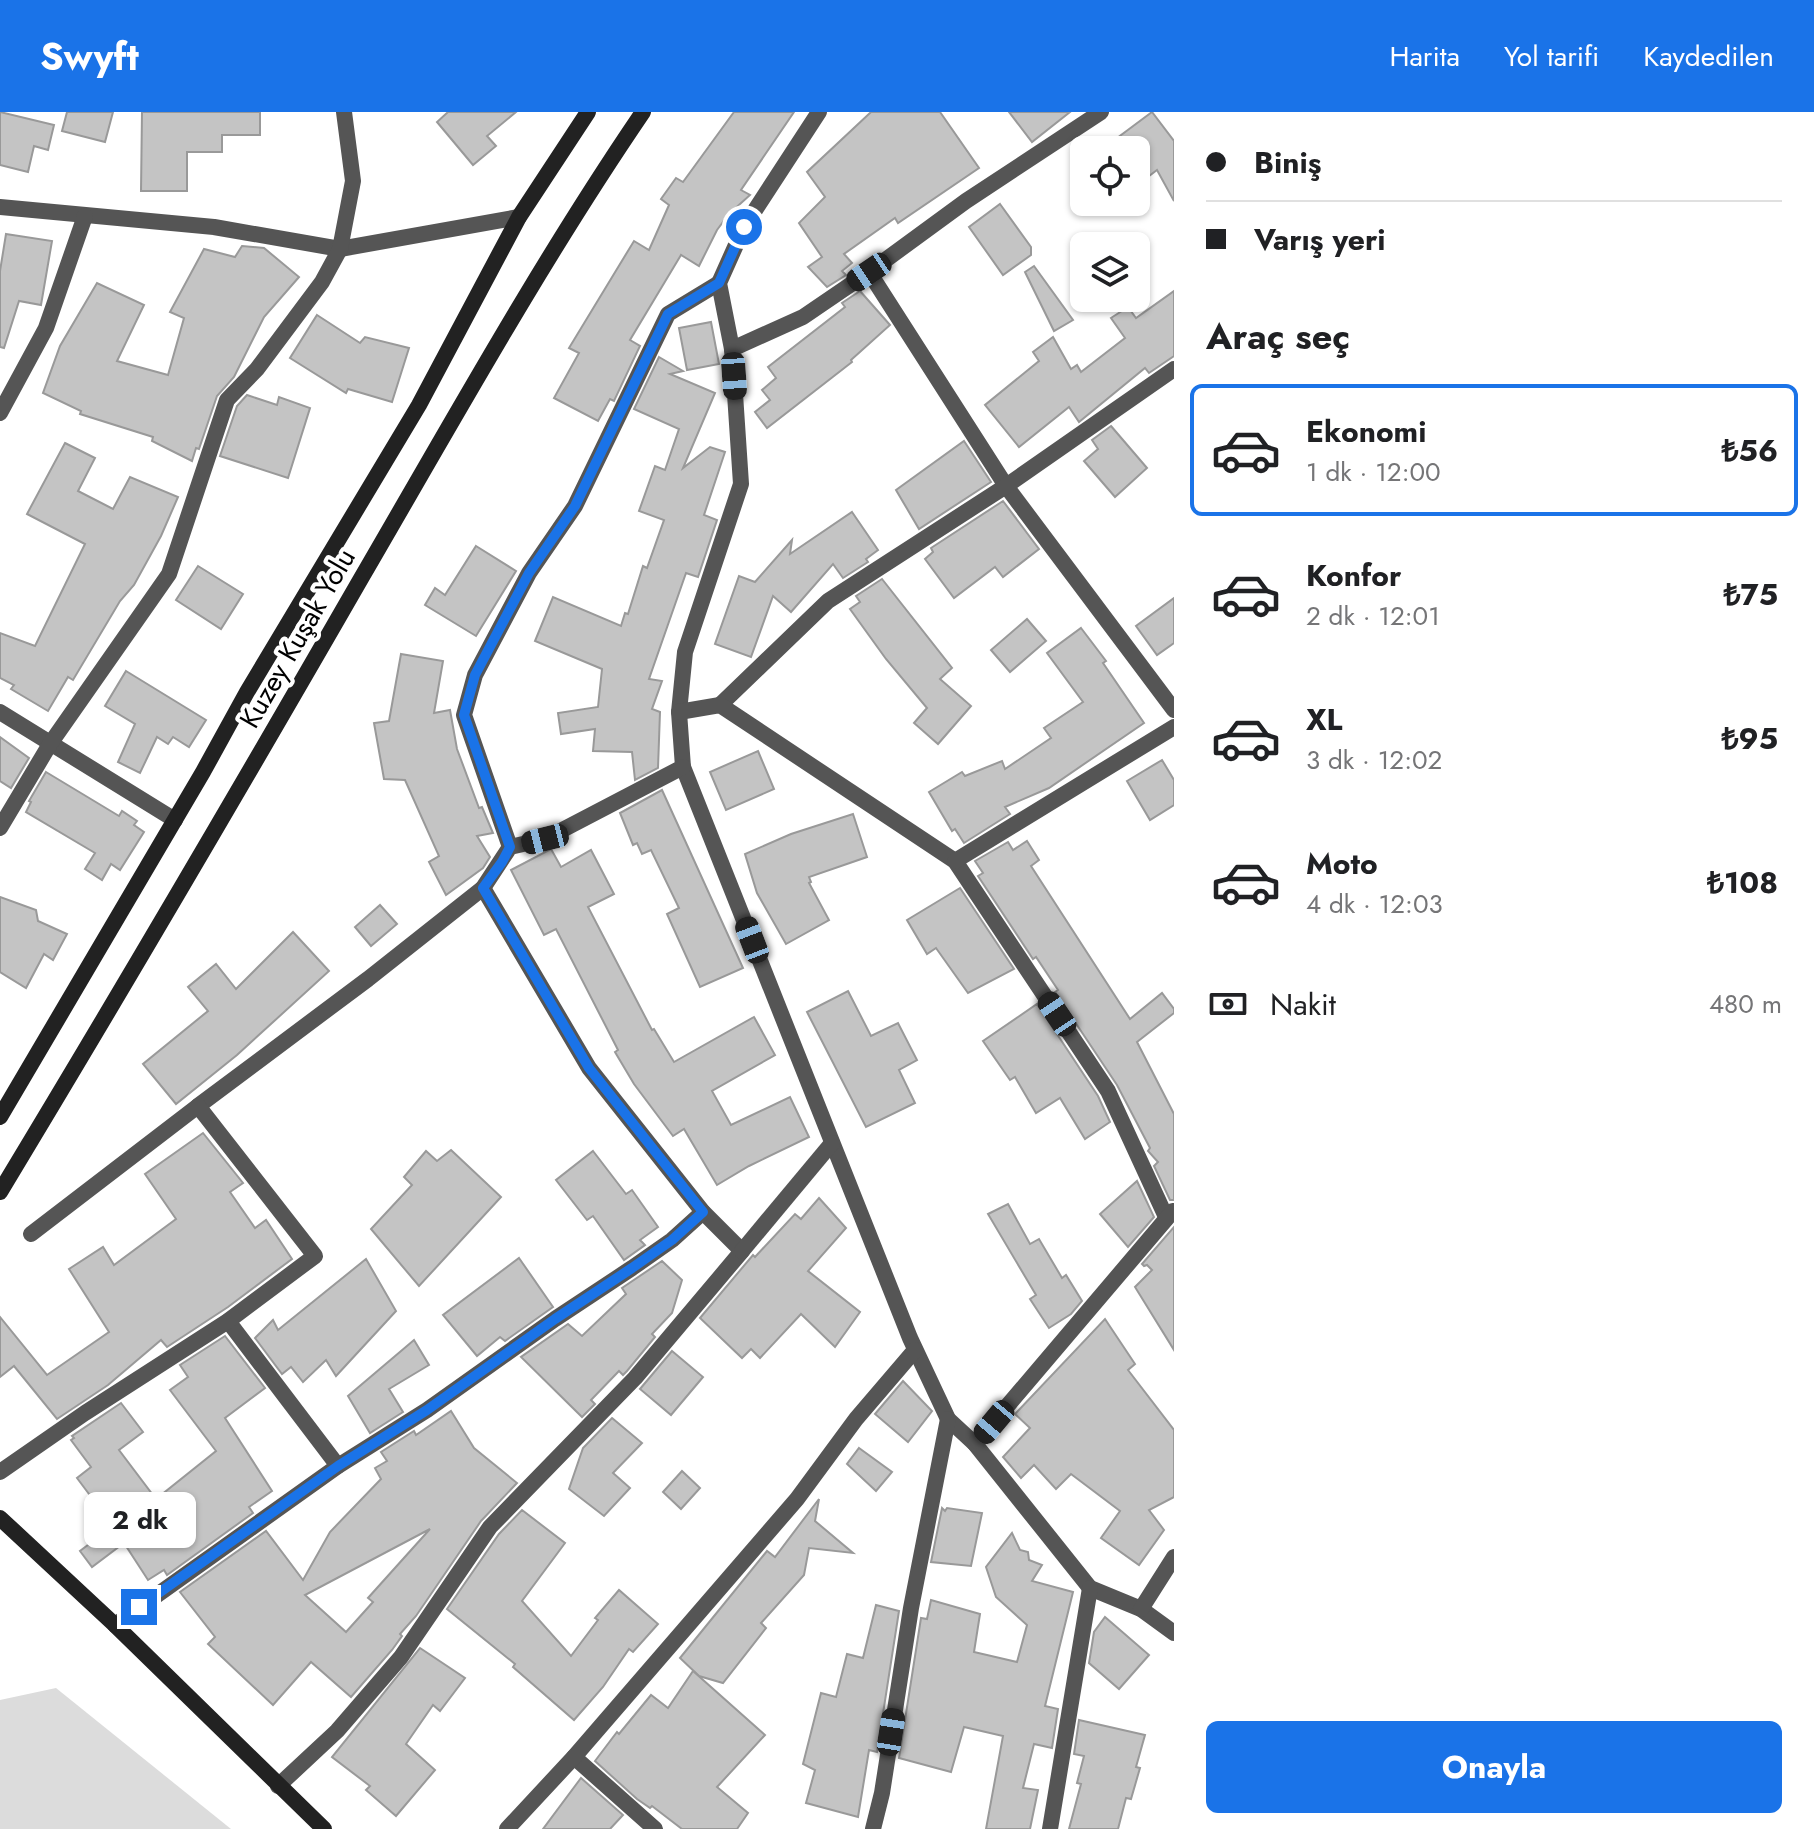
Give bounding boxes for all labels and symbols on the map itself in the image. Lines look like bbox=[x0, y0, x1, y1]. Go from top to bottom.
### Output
route start bbox=[726, 209, 762, 245]
car bbox=[842, 249, 896, 295]
car bbox=[720, 351, 748, 401]
street label: Kuzey Kuşak Yolu bbox=[229, 541, 366, 736]
car bbox=[519, 822, 571, 856]
car bbox=[732, 913, 772, 967]
car bbox=[1034, 987, 1080, 1041]
car bbox=[969, 1396, 1019, 1448]
callout: 2 dk bbox=[83, 1491, 195, 1547]
route end bbox=[121, 1589, 157, 1625]
car bbox=[875, 1706, 907, 1758]

